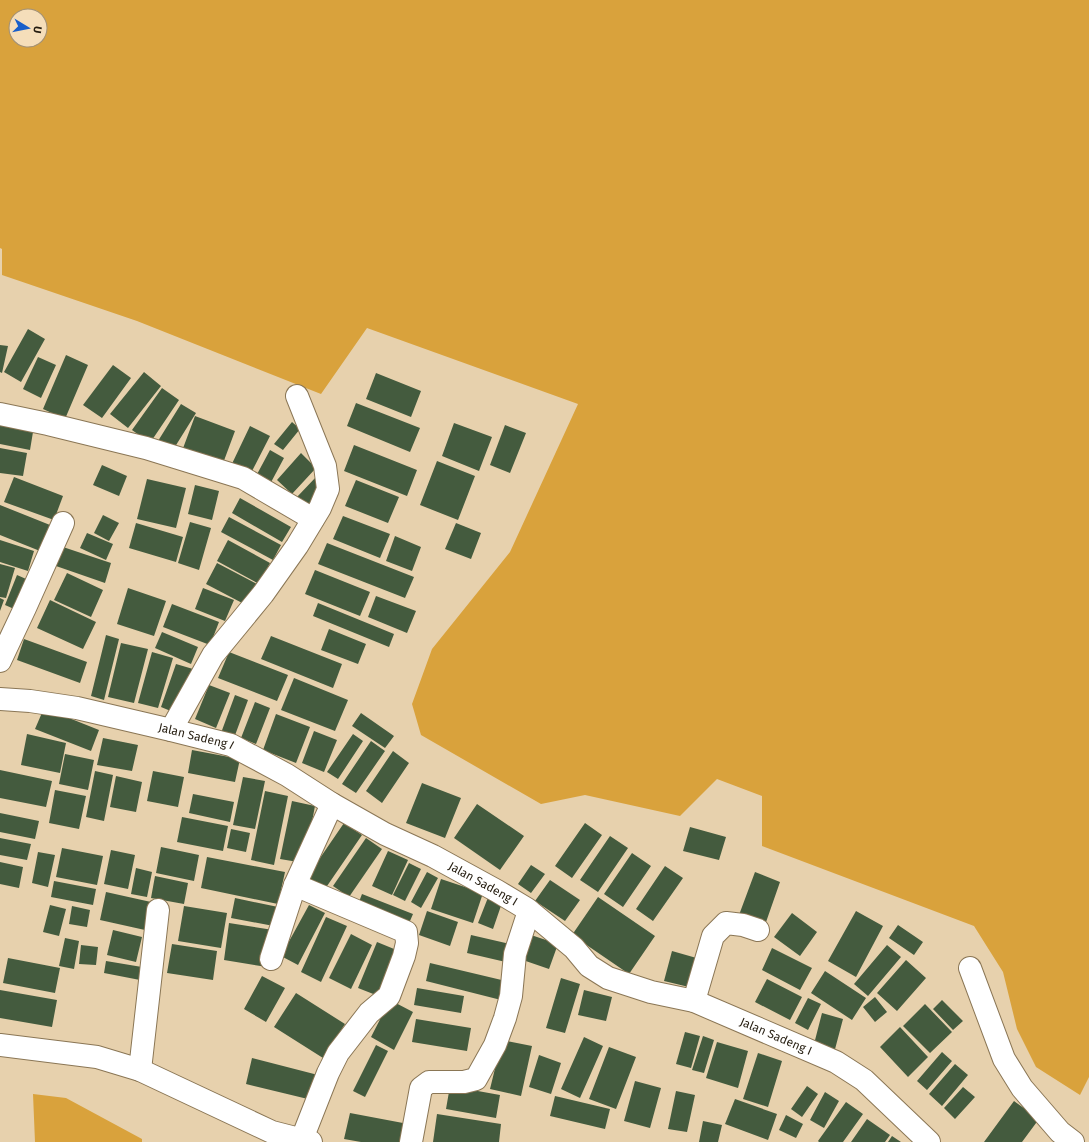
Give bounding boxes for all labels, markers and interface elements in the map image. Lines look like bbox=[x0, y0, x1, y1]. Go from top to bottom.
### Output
north arrow bbox=[8, 8, 48, 48]
text: U bbox=[30, 25, 44, 34]
street label: Jalan Sadeng I bbox=[157, 720, 237, 752]
street label: Jalan Sadeng I bbox=[446, 859, 520, 909]
street label: Jalan Sadeng I bbox=[738, 1015, 814, 1058]

